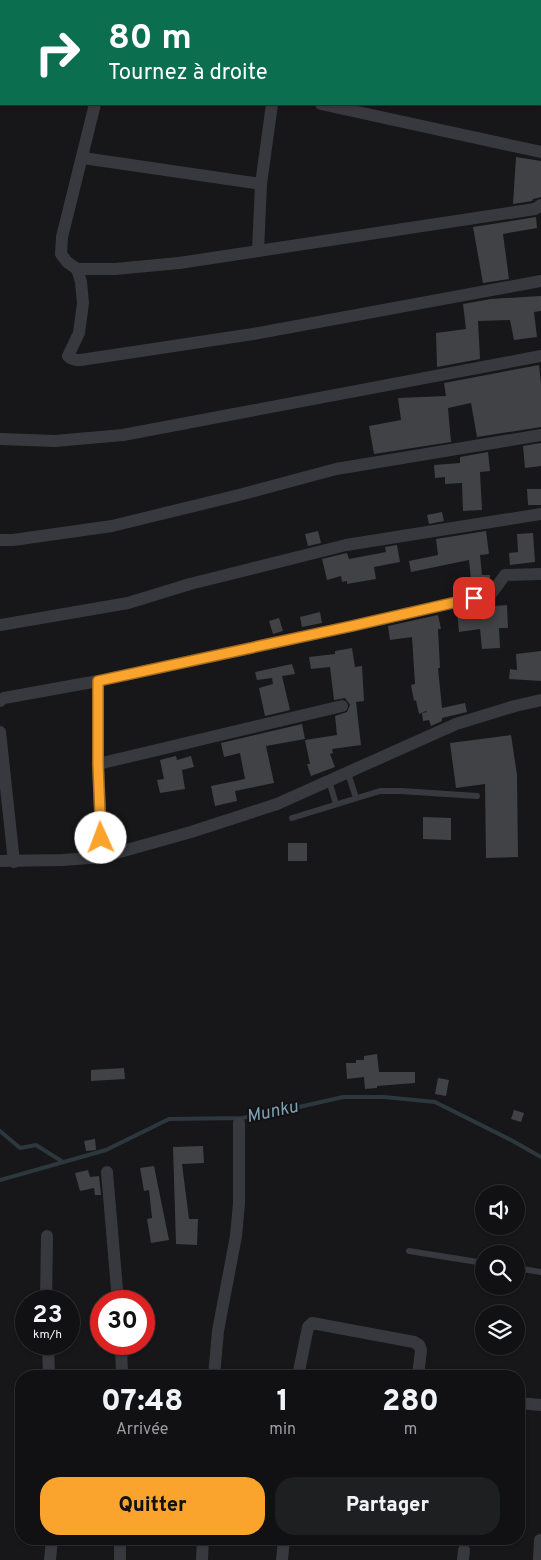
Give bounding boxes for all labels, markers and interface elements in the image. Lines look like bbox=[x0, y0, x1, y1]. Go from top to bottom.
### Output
text: 80 m bbox=[108, 17, 192, 61]
icon: right bbox=[25, 20, 90, 85]
text: Tournez à droite bbox=[108, 60, 268, 87]
pin bbox=[453, 577, 495, 619]
icon: arrive bbox=[460, 584, 488, 612]
position arrow bbox=[74, 811, 126, 863]
water label: Munku bbox=[244, 1096, 300, 1129]
map controls bbox=[475, 1185, 525, 1355]
button: sound bbox=[475, 1185, 525, 1235]
button: search bbox=[475, 1245, 525, 1295]
speed limit sign: 30 bbox=[90, 1290, 155, 1355]
text: 23 bbox=[32, 1300, 63, 1332]
button: layers bbox=[475, 1305, 525, 1355]
text: km/h bbox=[33, 1327, 62, 1343]
text: 07:48 bbox=[101, 1384, 183, 1421]
text: 1 bbox=[277, 1384, 289, 1421]
text: 280 bbox=[382, 1384, 439, 1421]
text: Arrivée bbox=[116, 1420, 168, 1440]
text: min bbox=[269, 1420, 296, 1440]
text: m bbox=[404, 1420, 417, 1440]
button: Quitter bbox=[40, 1477, 265, 1535]
button: Partager bbox=[275, 1477, 500, 1535]

